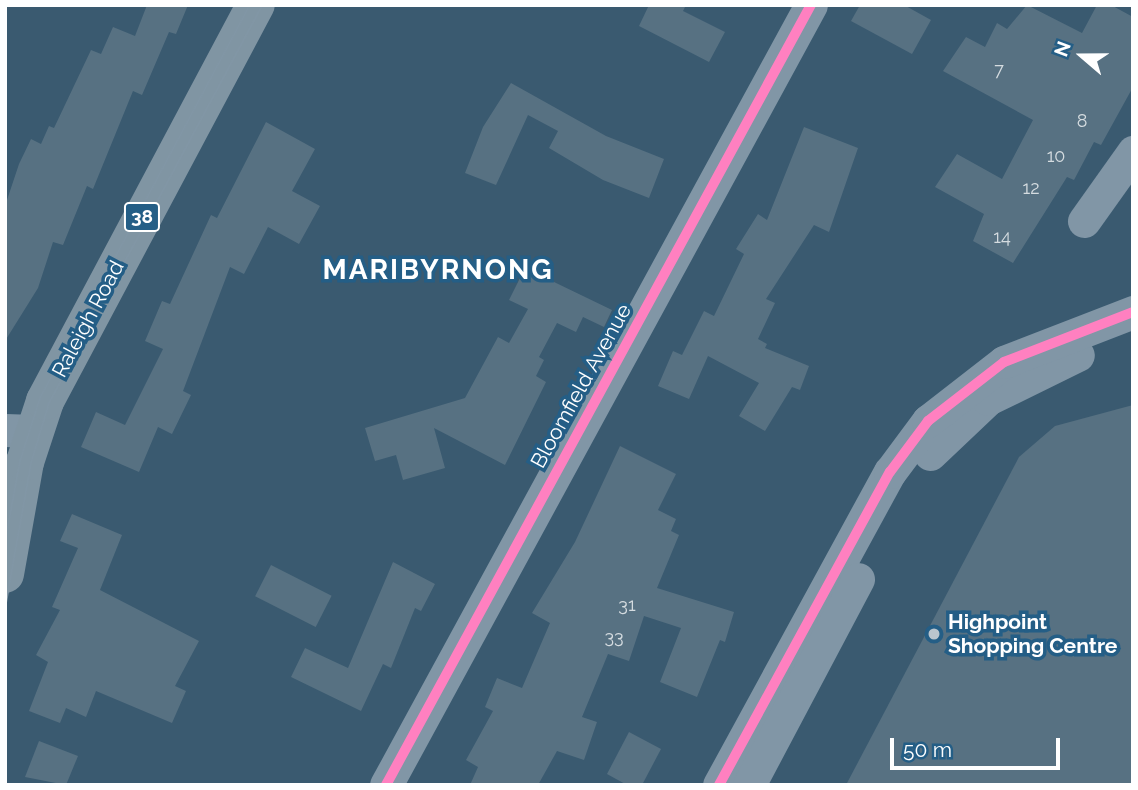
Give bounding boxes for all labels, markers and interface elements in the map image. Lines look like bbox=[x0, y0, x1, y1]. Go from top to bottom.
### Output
north arrow bbox=[1047, 21, 1117, 91]
text: N bbox=[1049, 38, 1075, 59]
house number: 7 bbox=[994, 59, 1004, 81]
house number: 8 bbox=[1077, 110, 1087, 132]
house number: 10 bbox=[1047, 145, 1065, 167]
house number: 12 bbox=[1022, 177, 1040, 199]
road number: 38 bbox=[123, 202, 161, 232]
house number: 14 bbox=[993, 226, 1011, 248]
district label: MARIBYRNONG bbox=[324, 253, 552, 287]
street label: Raleigh Road bbox=[47, 256, 129, 382]
street label: Bloomfield Avenue bbox=[525, 299, 637, 473]
house number: 31 bbox=[618, 594, 636, 616]
place label: Highpoint Shopping Centre bbox=[948, 609, 1117, 659]
house number: 33 bbox=[604, 626, 624, 648]
marker: Highpoint Shopping Centre bbox=[926, 626, 942, 642]
scale bar bbox=[893, 724, 1063, 768]
text: 50 m bbox=[903, 737, 952, 762]

